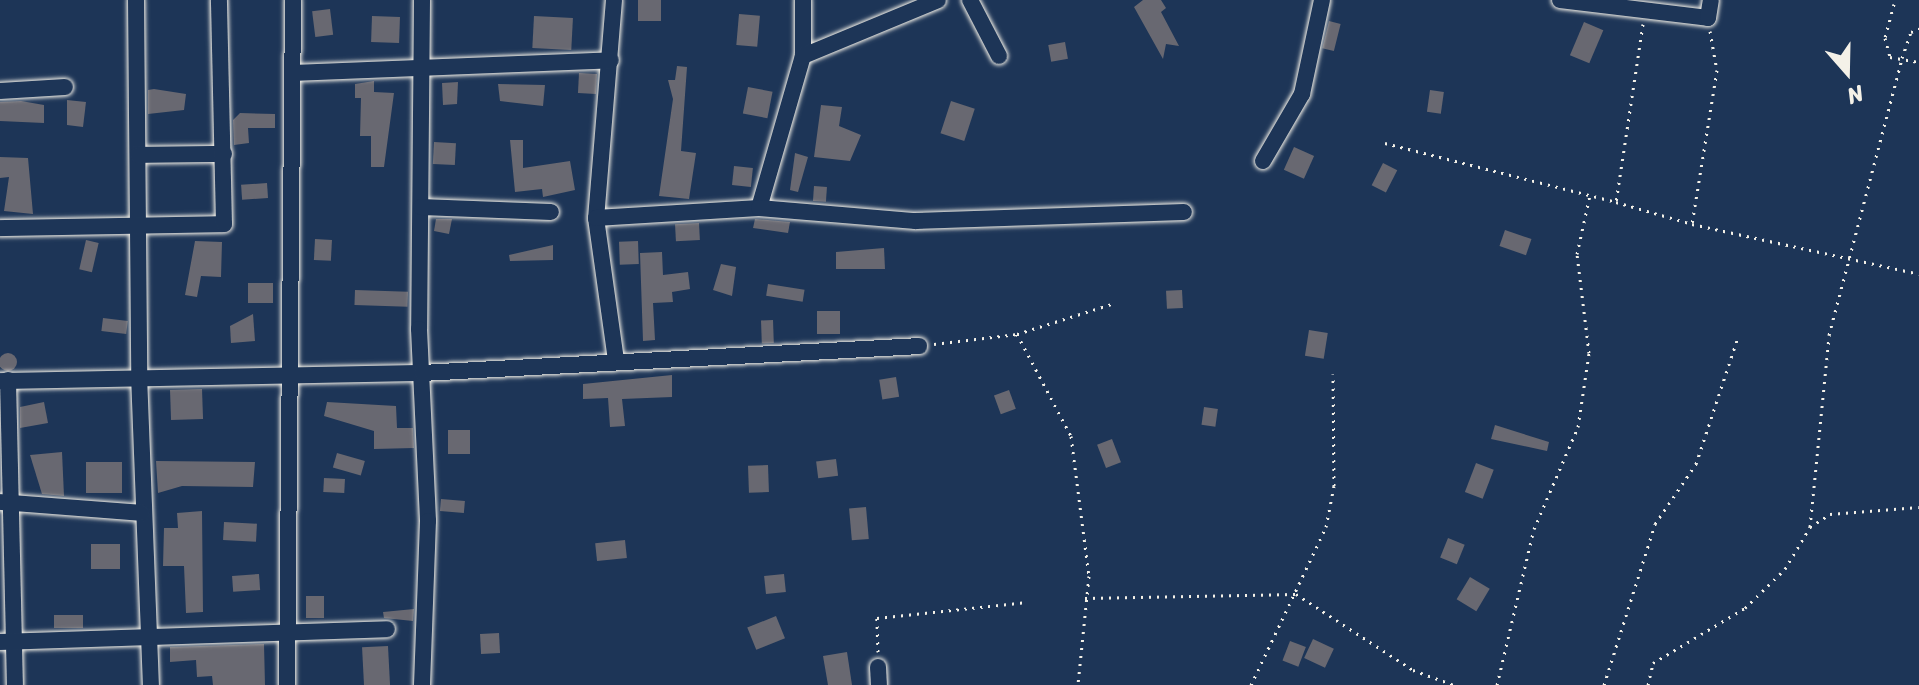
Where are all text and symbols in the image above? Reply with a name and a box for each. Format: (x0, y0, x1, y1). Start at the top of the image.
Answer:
north arrow (1807, 32, 1887, 112)
text: N (1842, 74, 1869, 116)

